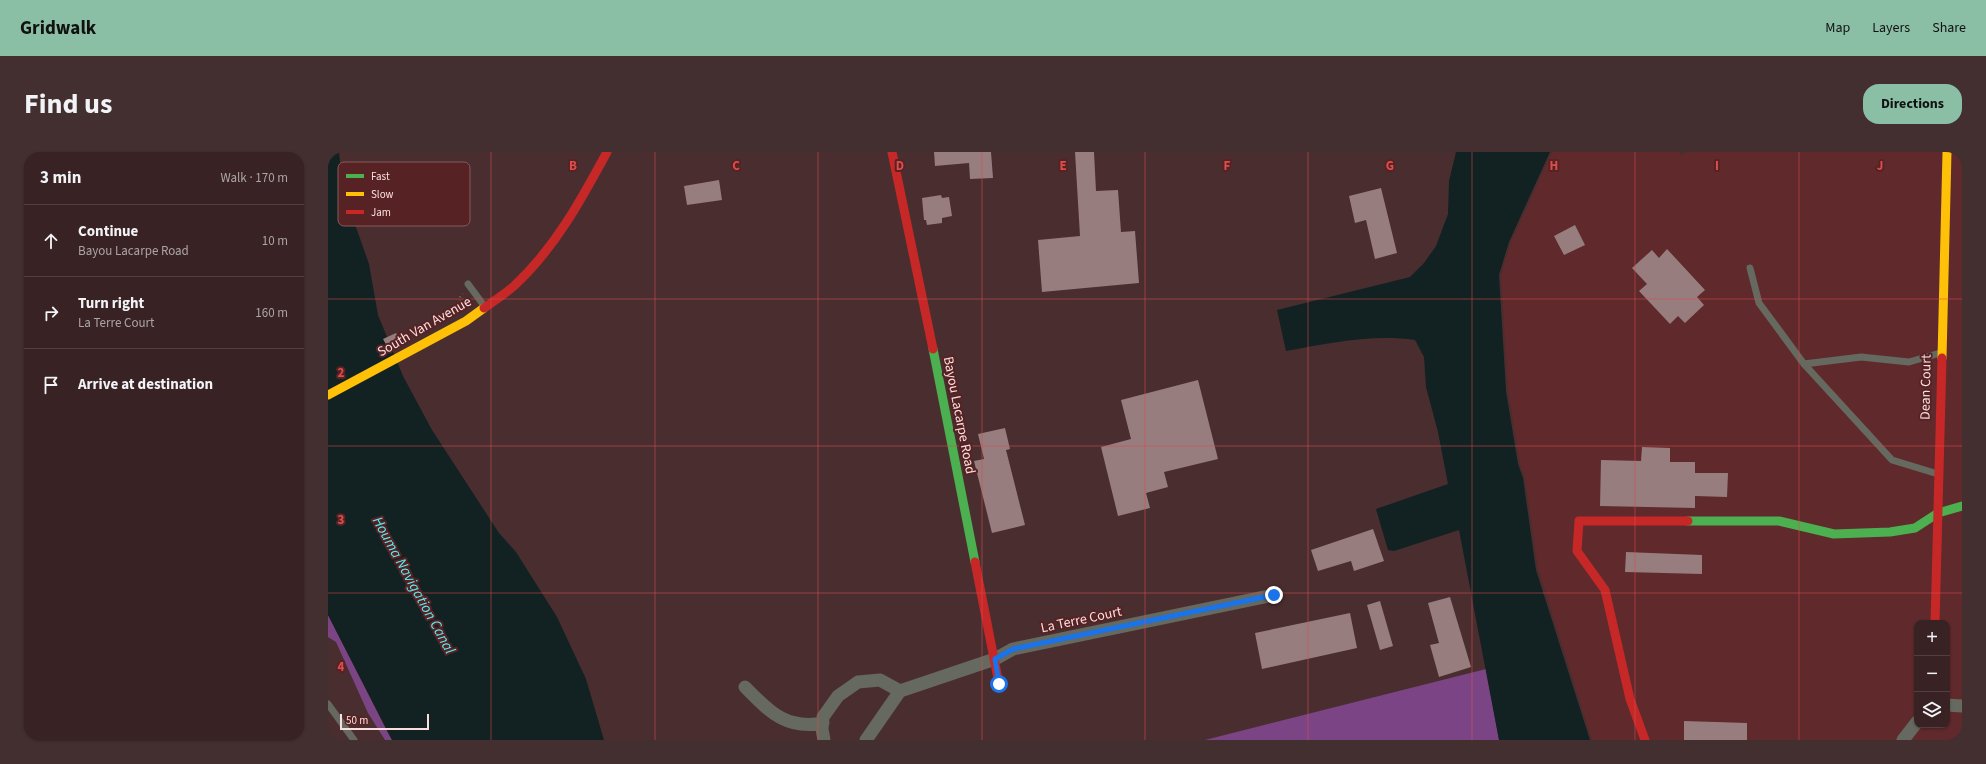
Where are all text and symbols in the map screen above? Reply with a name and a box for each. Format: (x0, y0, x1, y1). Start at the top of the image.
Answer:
text: Gridwalk (20, 15, 96, 42)
text: Map (1825, 18, 1850, 38)
text: Layers (1872, 18, 1910, 38)
text: Share (1932, 18, 1966, 38)
text: Find us (24, 84, 112, 124)
button: Directions (1863, 84, 1962, 124)
text: B (569, 157, 577, 175)
text: C (732, 157, 740, 175)
text: D (896, 157, 904, 175)
text: E (1059, 157, 1067, 175)
text: F (1224, 157, 1231, 175)
text: G (1386, 157, 1394, 175)
text: H (1550, 157, 1558, 175)
text: I (1715, 157, 1719, 175)
text: J (1877, 157, 1883, 175)
legend (338, 162, 470, 226)
text: 3 min (40, 166, 81, 190)
text: Walk · 170 m (220, 169, 288, 187)
text: Fast (371, 169, 390, 184)
text: Slow (371, 187, 394, 202)
text: Jam (371, 205, 391, 220)
text: Continue (78, 221, 138, 242)
icon: ahead (40, 230, 62, 252)
text: 10 m (262, 232, 288, 250)
text: Bayou Lacarpe Road (78, 242, 189, 260)
street label: South Van Avenue (374, 292, 475, 362)
text: Turn right (78, 293, 144, 314)
icon: right (40, 302, 62, 324)
text: 160 m (255, 304, 288, 322)
text: La Terre Court (78, 314, 154, 332)
street label: Dean Court (1915, 354, 1937, 420)
street label: Bayou Lacarpe Road (938, 355, 980, 476)
text: 2 (338, 364, 345, 382)
icon: arrive (40, 374, 62, 396)
text: Arrive at destination (78, 374, 213, 395)
text: 3 (338, 511, 345, 529)
water label: Houma Navigation Canal (367, 513, 460, 658)
route end (1265, 586, 1283, 604)
street label: La Terre Court (1039, 602, 1124, 638)
map controls (1914, 620, 1950, 728)
button: + (1914, 620, 1950, 656)
button: − (1914, 656, 1950, 692)
text: 4 (338, 658, 345, 676)
route start (990, 675, 1008, 693)
button: layers (1914, 692, 1950, 728)
scale bar (340, 712, 429, 731)
text: 50 m (346, 713, 368, 728)

